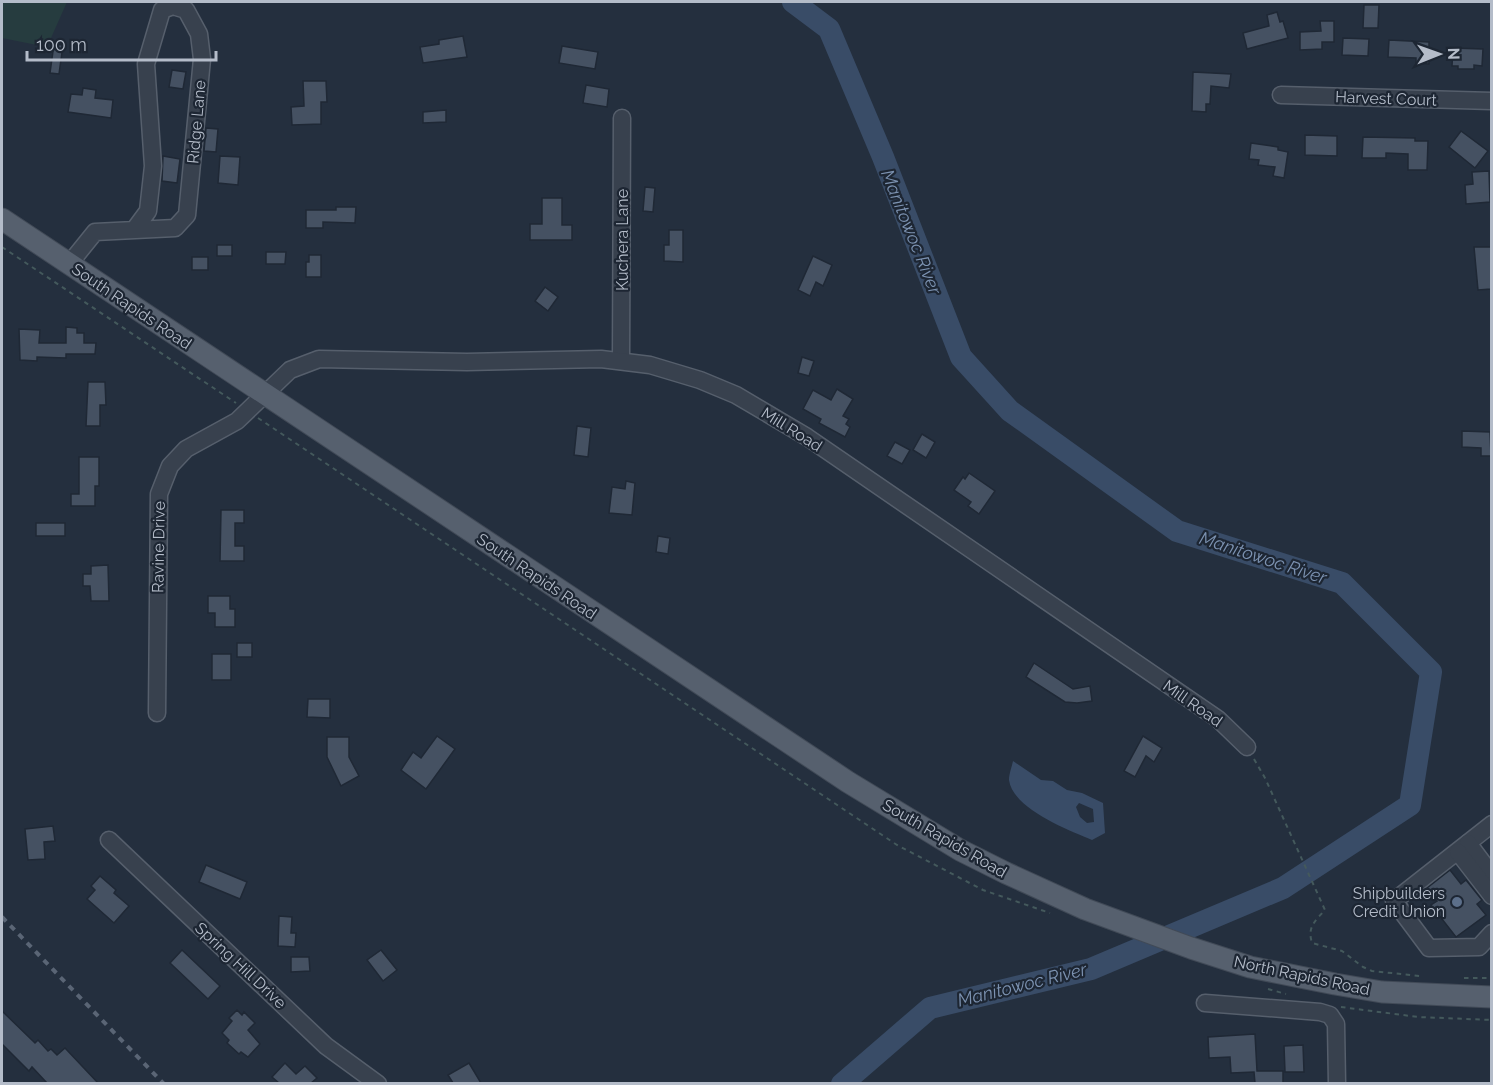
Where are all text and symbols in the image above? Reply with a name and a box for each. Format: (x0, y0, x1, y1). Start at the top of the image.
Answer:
scale bar (27, 24, 216, 62)
north arrow (1409, 24, 1469, 84)
text: 100 m (36, 34, 87, 55)
text: N (1444, 47, 1463, 60)
street label: Ridge Lane (183, 79, 210, 165)
street label: Harvest Court (1335, 87, 1438, 110)
water label: Manitowoc River (877, 166, 946, 298)
street label: Kuchera Lane (613, 189, 632, 291)
street label: South Rapids Road (68, 259, 195, 353)
street label: Mill Road (758, 403, 826, 456)
street label: Ravine Drive (148, 501, 169, 593)
water label: Manitowoc River (1197, 527, 1330, 588)
street label: South Rapids Road (473, 529, 600, 623)
street label: Mill Road (1159, 676, 1226, 731)
street label: South Rapids Road (879, 795, 1010, 882)
place label: Shipbuilders Credit Union (1353, 884, 1445, 921)
marker: Shipbuilders Credit Union (1450, 895, 1464, 909)
street label: Spring Hill Drive (191, 918, 290, 1012)
street label: North Rapids Road (1232, 952, 1372, 999)
water label: Manitowoc River (955, 958, 1089, 1011)

